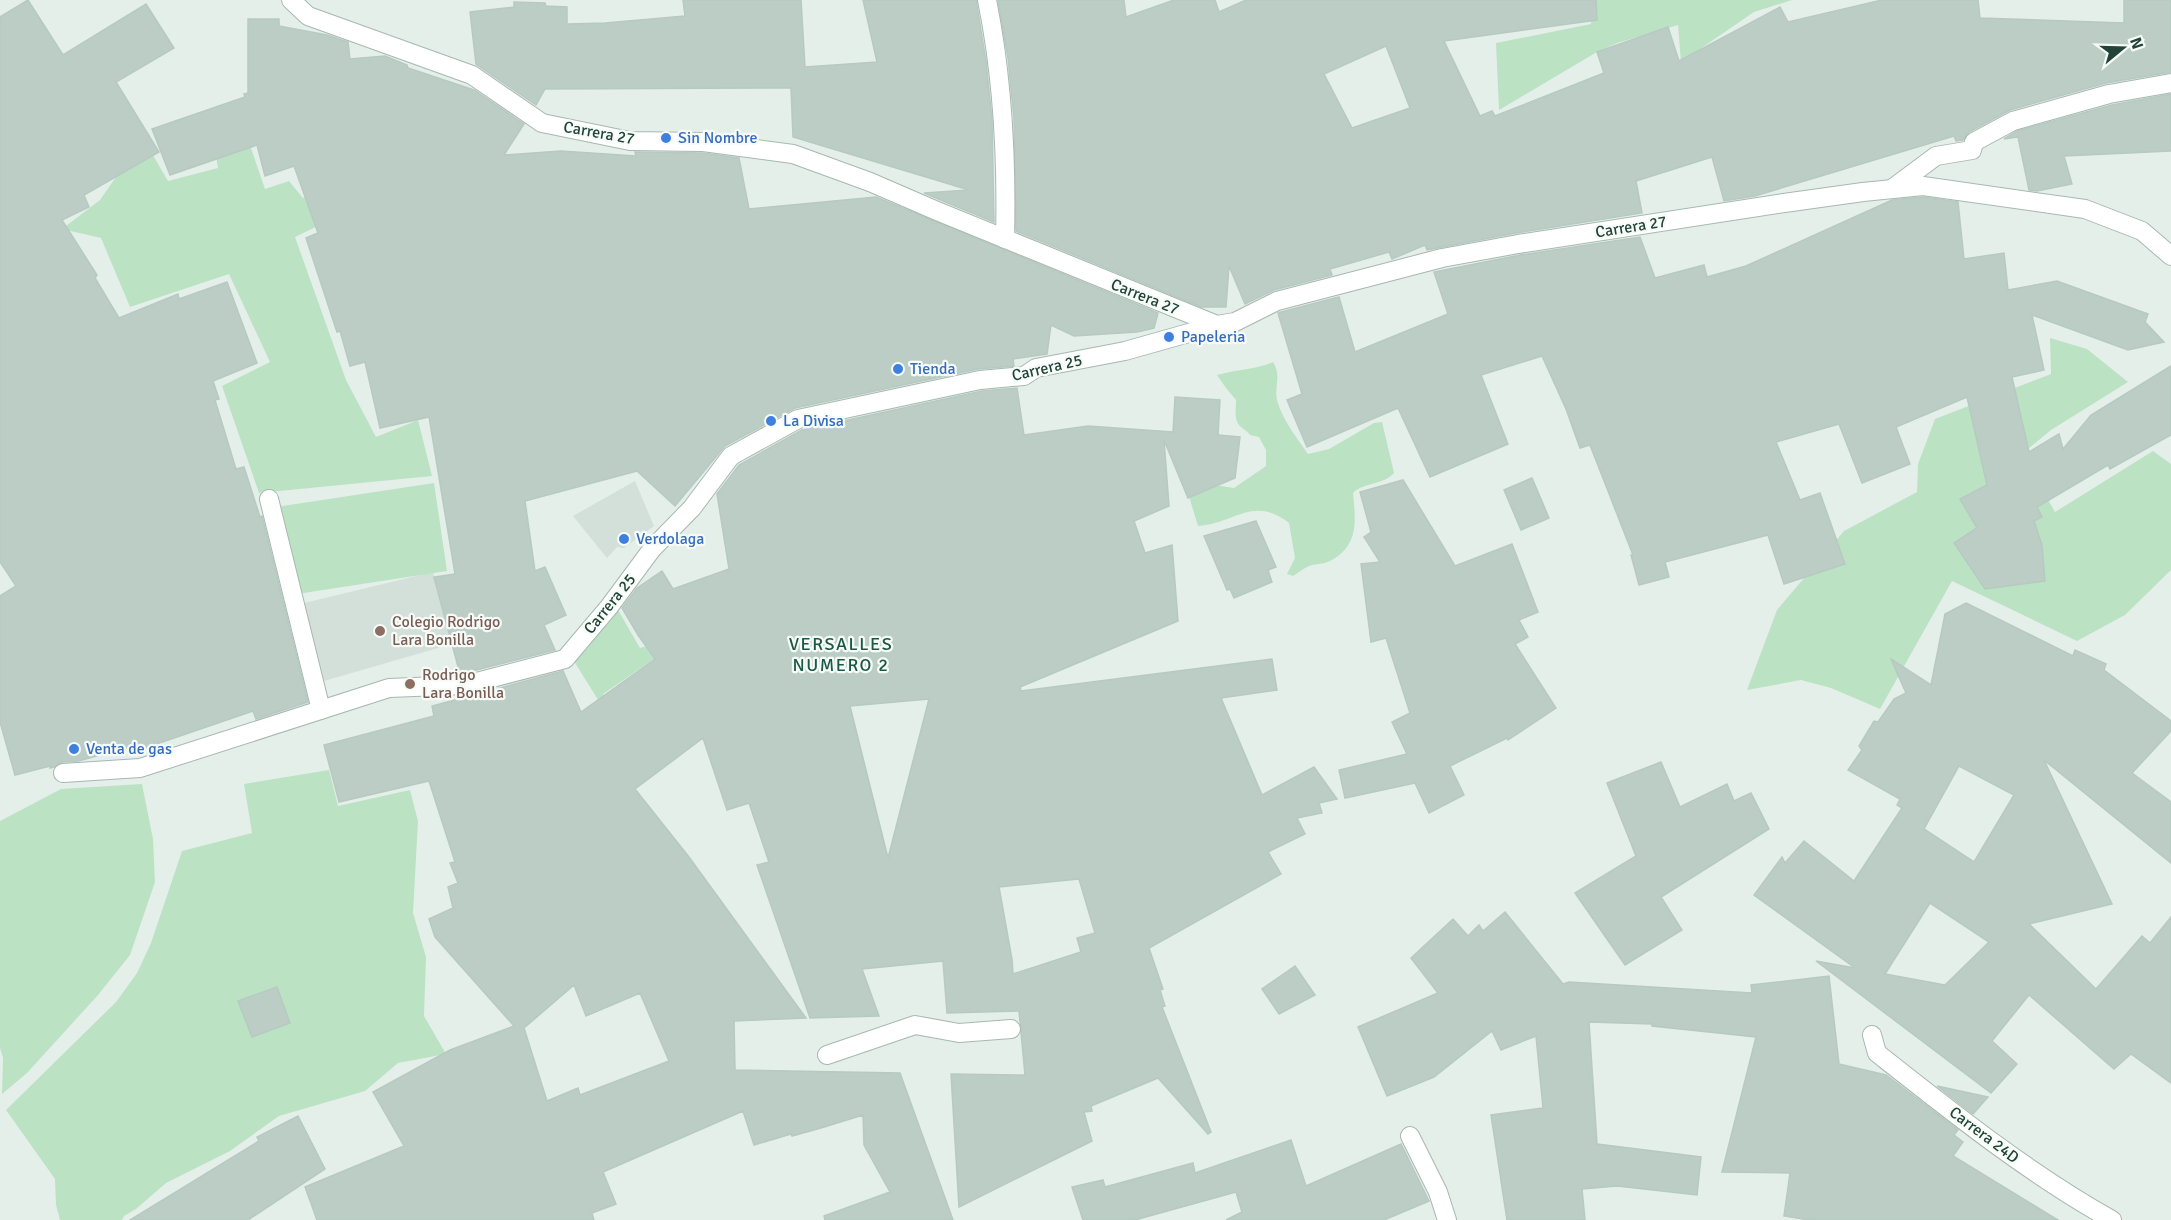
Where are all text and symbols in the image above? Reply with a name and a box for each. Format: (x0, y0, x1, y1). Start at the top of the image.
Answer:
north arrow (2093, 18, 2153, 78)
text: N (2125, 35, 2148, 52)
street label: Carrera 27 (562, 117, 636, 149)
place label: Sin Nombre (678, 128, 757, 148)
marker: Sin Nombre (659, 131, 673, 145)
street label: Carrera 27 (1594, 212, 1668, 242)
street label: Carrera 27 (1108, 274, 1182, 320)
place label: Papeleria (1181, 327, 1245, 347)
marker: Papeleria (1162, 330, 1176, 344)
street label: Carrera 25 (1010, 350, 1084, 386)
place label: Tienda (910, 359, 956, 379)
marker: Tienda (891, 362, 905, 376)
place label: La Divisa (783, 411, 844, 431)
marker: La Divisa (764, 414, 778, 428)
place label: Verdolaga (636, 529, 704, 549)
marker: Verdolaga (617, 532, 631, 546)
street label: Carrera 25 (580, 570, 640, 638)
place label: Colegio Rodrigo Lara Bonilla (392, 612, 500, 650)
marker: Colegio Rodrigo Lara Bonilla (373, 624, 387, 638)
district label: VERSALLES NUMERO 2 (789, 633, 893, 676)
place label: Rodrigo Lara Bonilla (422, 665, 504, 703)
marker: Rodrigo Lara Bonilla (403, 677, 417, 691)
place label: Venta de gas (86, 739, 172, 759)
marker: Venta de gas (67, 742, 81, 756)
street label: Carrera 24D (1945, 1102, 2023, 1168)

